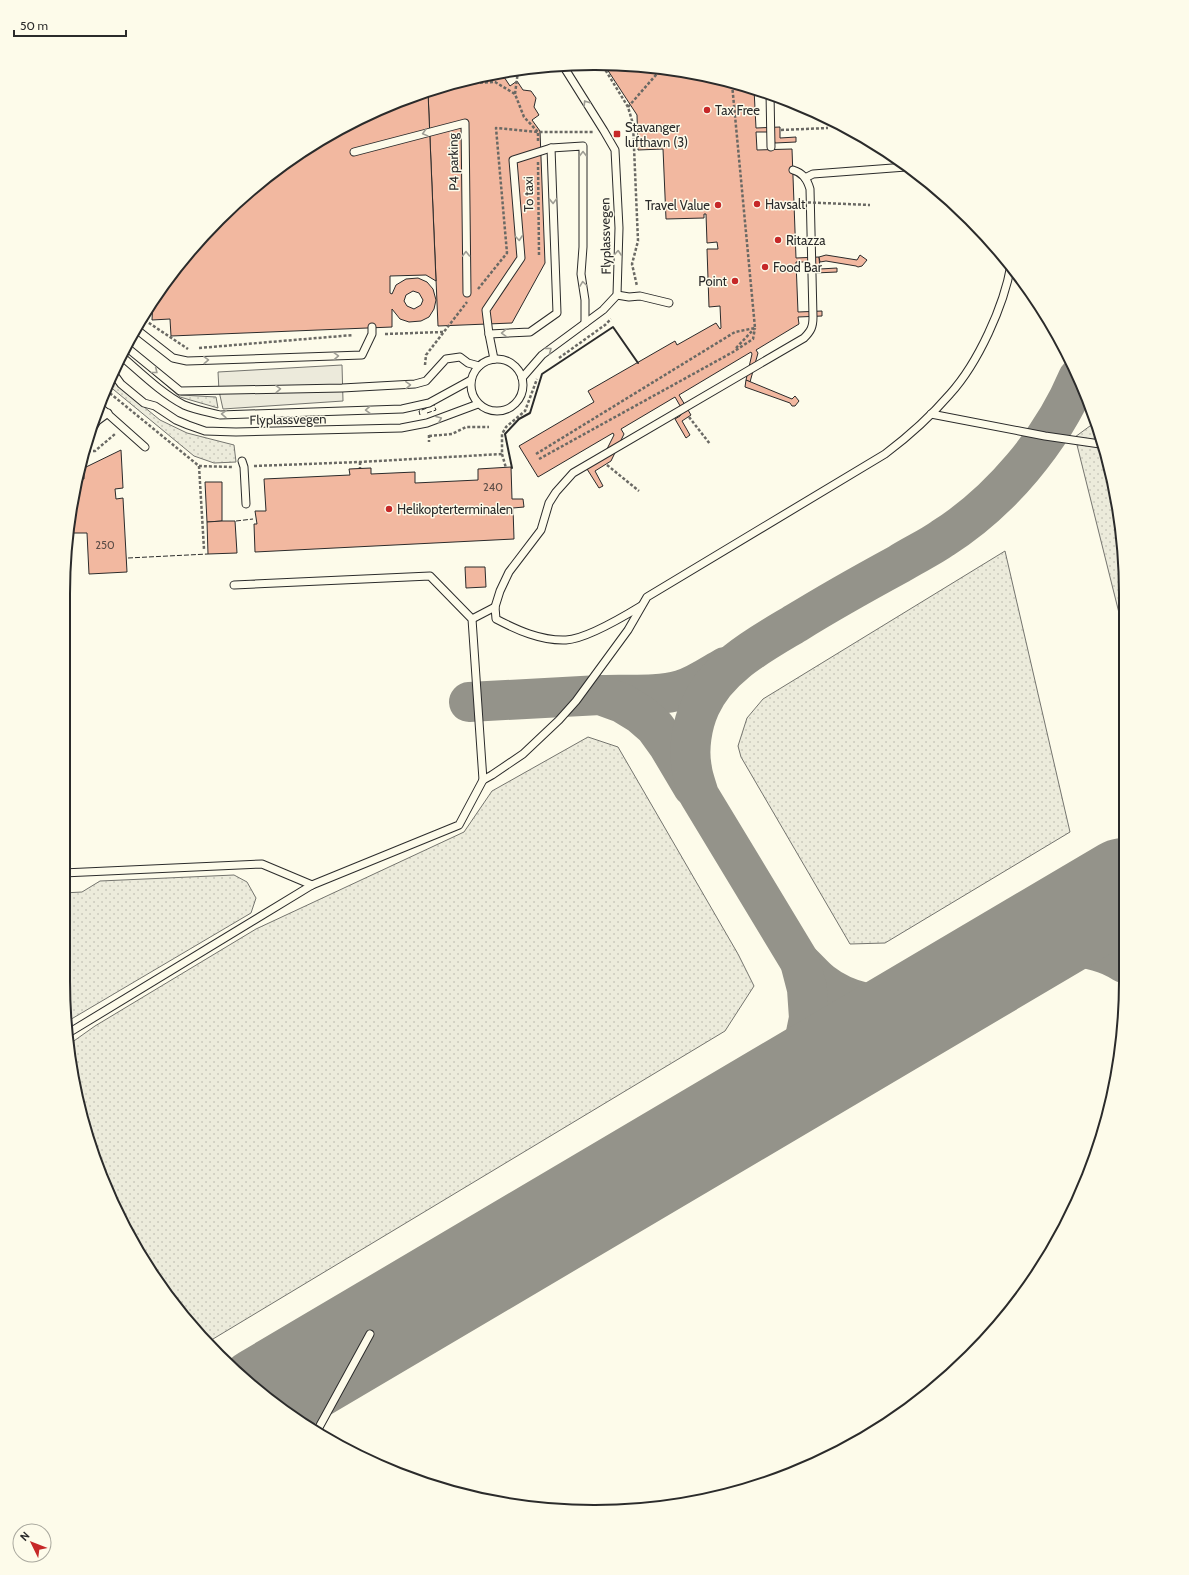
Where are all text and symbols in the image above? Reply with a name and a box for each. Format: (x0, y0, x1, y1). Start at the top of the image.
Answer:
scale bar (14, 12, 126, 38)
text: 50 m (20, 18, 48, 33)
one-way arrow (584, 100, 591, 107)
place label: Tax Free (715, 102, 760, 118)
marker: Tax Free (702, 105, 712, 115)
place label: Stavanger lufthavn (3) (625, 119, 688, 150)
one-way arrow (422, 128, 429, 137)
marker: Stavanger lufthavn (3) (612, 129, 622, 139)
street label: P4 parking (444, 133, 462, 191)
one-way arrow (579, 151, 587, 157)
street label: To taxi (520, 176, 536, 212)
place label: Havsalt (765, 196, 806, 212)
street label: Flyplassvegen (596, 197, 614, 275)
place label: Travel Value (645, 197, 710, 213)
one-way arrow (549, 198, 557, 204)
marker: Havsalt (752, 199, 762, 209)
marker: Travel Value (713, 200, 723, 210)
place label: Ritazza (786, 232, 826, 248)
one-way arrow (515, 235, 524, 241)
marker: Ritazza (773, 235, 783, 245)
one-way arrow (613, 250, 622, 256)
one-way arrow (462, 251, 470, 257)
place label: Food Bar (773, 259, 823, 275)
marker: Food Bar (760, 262, 770, 272)
place label: Point (698, 273, 728, 289)
marker: Point (730, 276, 740, 286)
one-way arrow (579, 281, 588, 287)
one-way arrow (501, 329, 507, 337)
one-way arrow (544, 348, 551, 355)
one-way arrow (333, 351, 339, 360)
one-way arrow (203, 356, 209, 364)
one-way arrow (151, 367, 158, 374)
one-way arrow (405, 380, 411, 389)
one-way arrow (275, 385, 281, 394)
one-way arrow (365, 406, 371, 414)
one-way arrow (221, 410, 227, 418)
street label: Flyplassvegen (249, 410, 327, 428)
one-way arrow (435, 415, 442, 423)
house number: 240 (483, 480, 503, 494)
place label: Helikopterterminalen (397, 501, 513, 517)
marker: Helikopterterminalen (384, 504, 394, 514)
house number: 250 (95, 538, 115, 552)
north arrow (12, 1523, 52, 1563)
text: N (17, 1529, 32, 1544)

